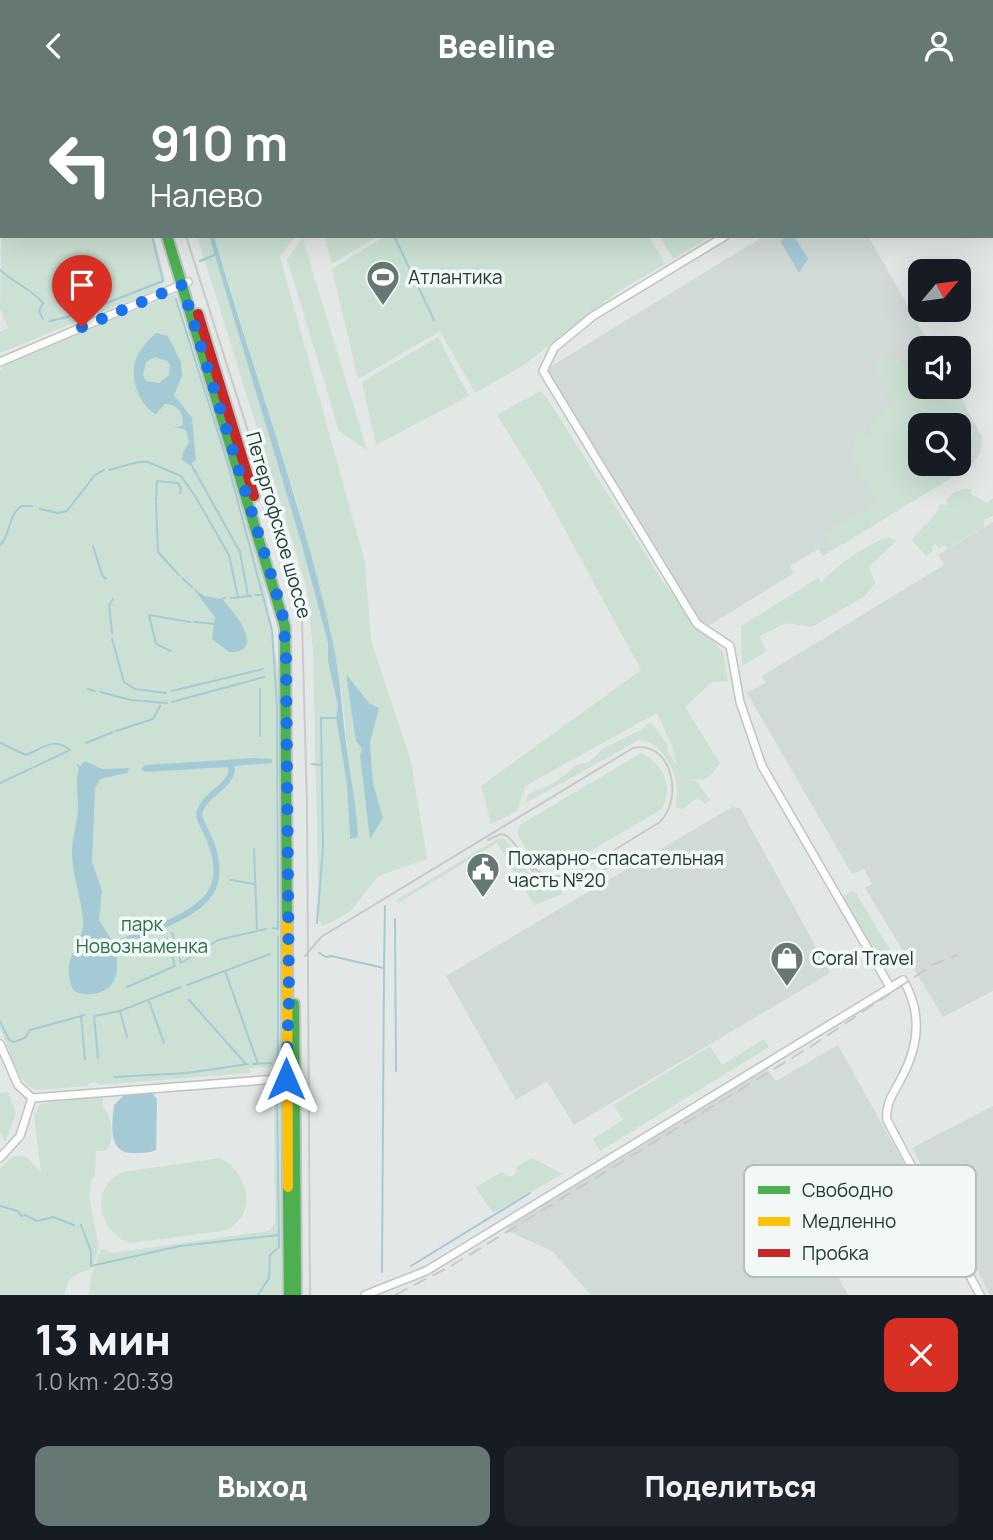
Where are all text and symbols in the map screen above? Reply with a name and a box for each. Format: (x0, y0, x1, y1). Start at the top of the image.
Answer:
text: Beeline (438, 24, 555, 68)
icon: back (35, 27, 73, 65)
icon: person (920, 27, 958, 65)
text: 910 m (150, 109, 288, 176)
icon: left (35, 119, 126, 210)
text: Налево (150, 173, 263, 217)
pin (52, 255, 112, 327)
sports icon: Атлантика (364, 258, 402, 307)
north arrow (908, 259, 971, 322)
map controls (908, 259, 971, 476)
place label: Атлантика (408, 264, 503, 290)
icon: arrive (63, 266, 101, 304)
button: sound (908, 336, 971, 399)
button: search (908, 413, 971, 476)
street label: Петергофское шоссе (240, 429, 318, 621)
place label: Пожарно-спасательная часть №20 (508, 845, 724, 893)
public building icon: Пожарно-спасательная часть №20 (464, 850, 502, 899)
park label: парк Новознаменка (76, 911, 208, 959)
shop icon: Coral Travel (768, 939, 806, 988)
place label: Coral Travel (812, 945, 914, 971)
position arrow (249, 1042, 323, 1116)
legend (744, 1165, 976, 1277)
text: Свободно (802, 1177, 893, 1203)
text: Медленно (802, 1208, 896, 1234)
text: Пробка (802, 1240, 869, 1266)
text: 13 мин (35, 1310, 171, 1368)
button: close (884, 1318, 958, 1392)
text: 1.0 km · 20:39 (35, 1365, 174, 1397)
button: Выход (35, 1446, 490, 1526)
button: Поделиться (504, 1446, 958, 1526)

